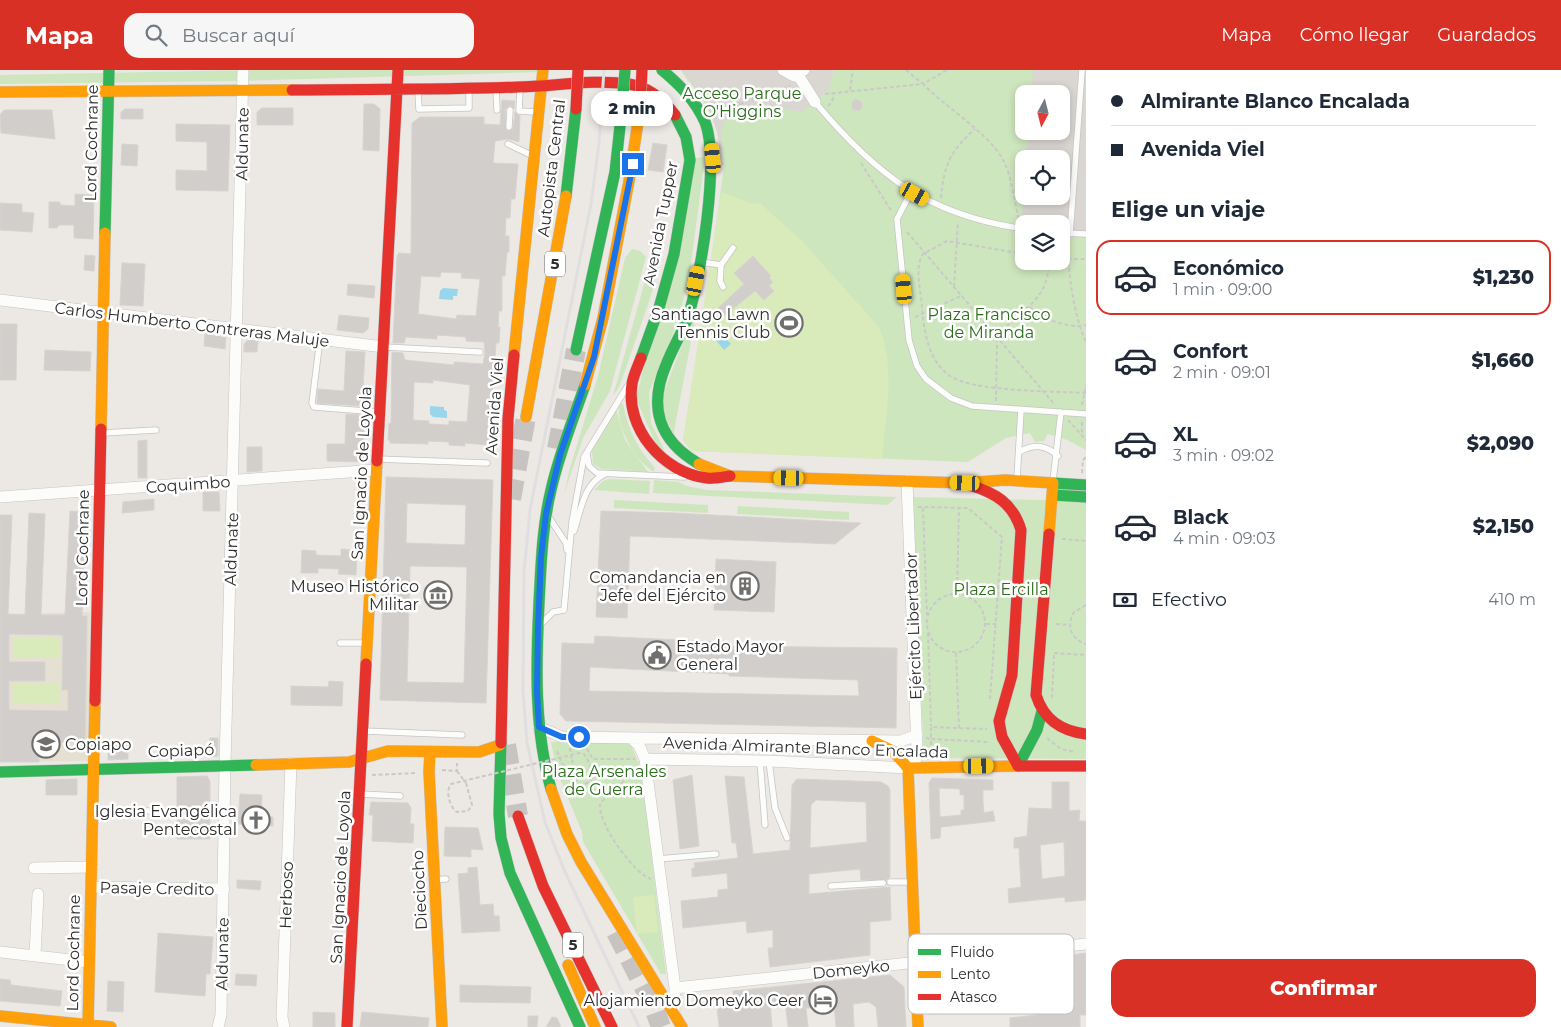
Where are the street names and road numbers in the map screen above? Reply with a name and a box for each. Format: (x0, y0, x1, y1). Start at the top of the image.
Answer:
street label: Lord Cochrane (81, 84, 102, 202)
street label: Autopista Central (534, 98, 569, 238)
street label: Aldunate (232, 107, 253, 181)
street label: Avenida Tupper (639, 159, 682, 287)
road number: 5 (545, 252, 565, 276)
street label: Carlos Humberto Contreras Maluje (53, 298, 330, 351)
street label: Avenida Viel (482, 357, 507, 456)
street label: San Ignacio de Loyola (347, 386, 376, 560)
street label: Coquimbo (145, 472, 231, 497)
street label: Lord Cochrane (72, 489, 93, 607)
street label: Aldunate (221, 512, 242, 586)
street label: Ejército Libertador (901, 552, 926, 700)
street label: Avenida Almirante Blanco Encalada (663, 733, 949, 762)
street label: Copiapó (147, 740, 215, 761)
street label: San Ignacio de Loyola (326, 790, 355, 964)
street label: Dieciocho (408, 849, 431, 930)
street label: Herboso (276, 861, 297, 929)
street label: Pasaje Credito (100, 878, 214, 899)
street label: Lord Cochrane (63, 894, 84, 1012)
street label: Aldunate (212, 917, 233, 991)
road number: 5 (563, 932, 583, 958)
street label: Domeyko (811, 956, 891, 983)

